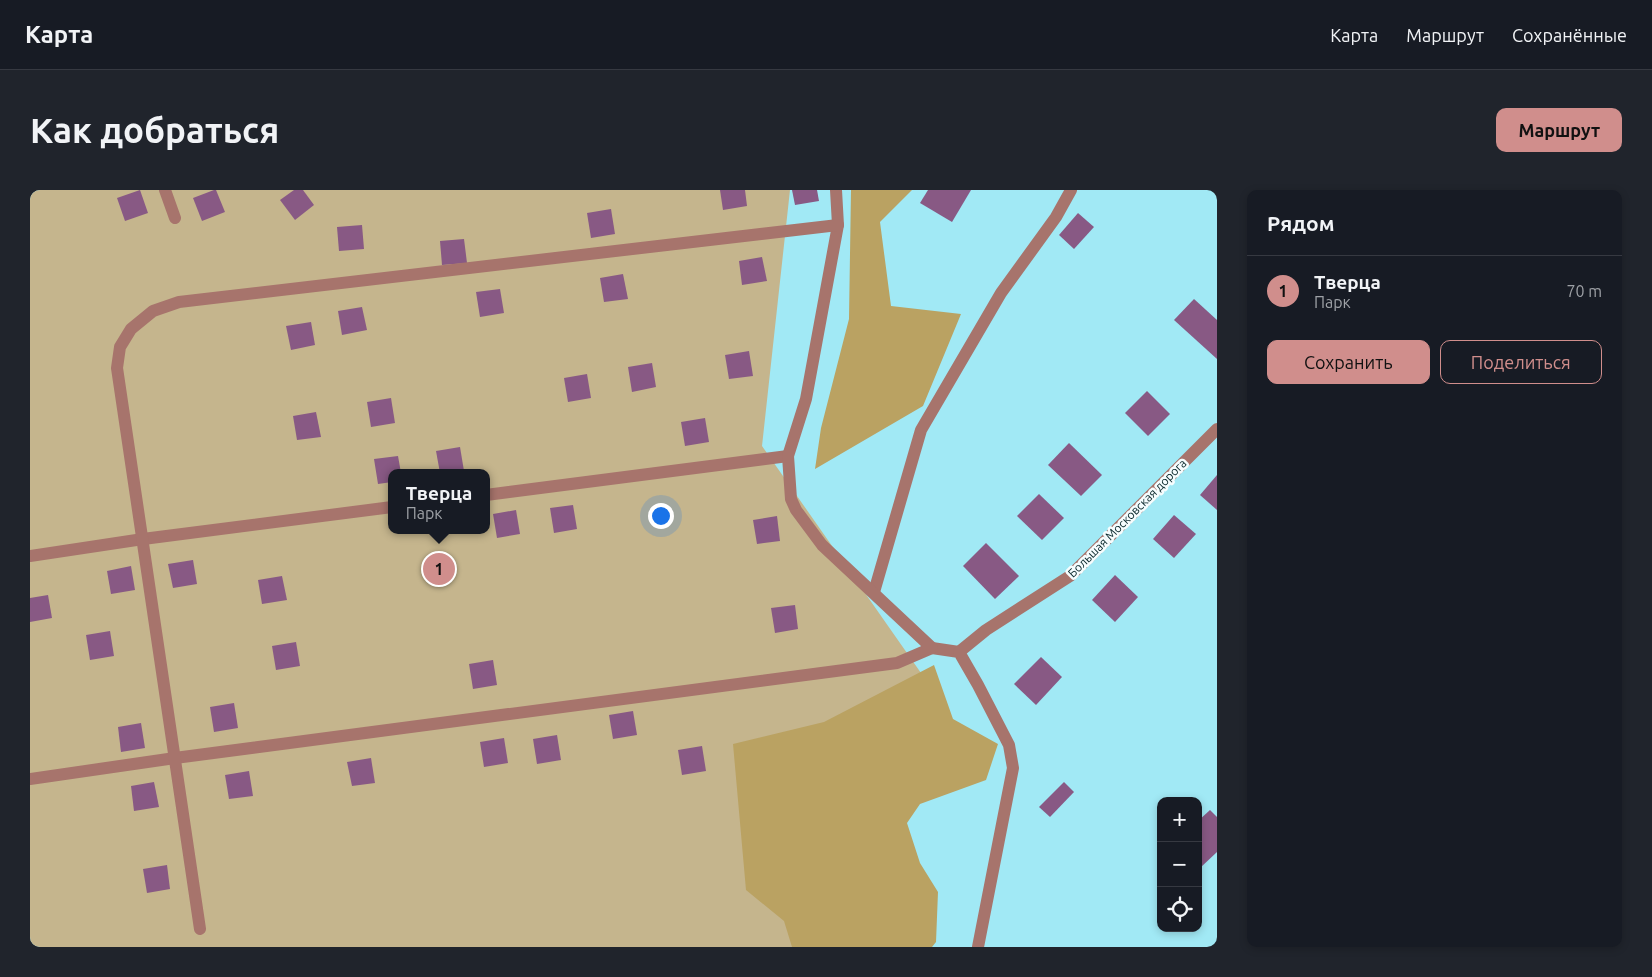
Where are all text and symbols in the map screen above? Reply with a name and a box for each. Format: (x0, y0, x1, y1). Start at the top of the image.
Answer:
text: Карта (25, 21, 93, 48)
text: Карта (1330, 25, 1378, 45)
text: Маршрут (1406, 25, 1484, 45)
text: Сохранённые (1512, 25, 1627, 45)
button: Маршрут (1496, 108, 1622, 152)
text: Как добраться (30, 110, 279, 150)
text: Рядом (1267, 211, 1335, 235)
text: Тверца (1314, 271, 1381, 293)
text: 1 (1278, 282, 1288, 300)
text: 70 m (1566, 282, 1602, 300)
text: Парк (1314, 293, 1351, 311)
button: Сохранить (1267, 340, 1430, 384)
button: Поделиться (1440, 340, 1602, 384)
street label: Большая Московская дорога (1065, 456, 1189, 580)
popup (388, 469, 490, 534)
text: Тверца (406, 482, 472, 504)
your location (648, 503, 674, 529)
text: Парк (406, 504, 443, 522)
pin: 1 (423, 550, 455, 588)
map controls (1157, 797, 1202, 932)
button: + (1157, 797, 1202, 842)
button: − (1157, 842, 1202, 887)
button: locate (1157, 887, 1202, 932)

